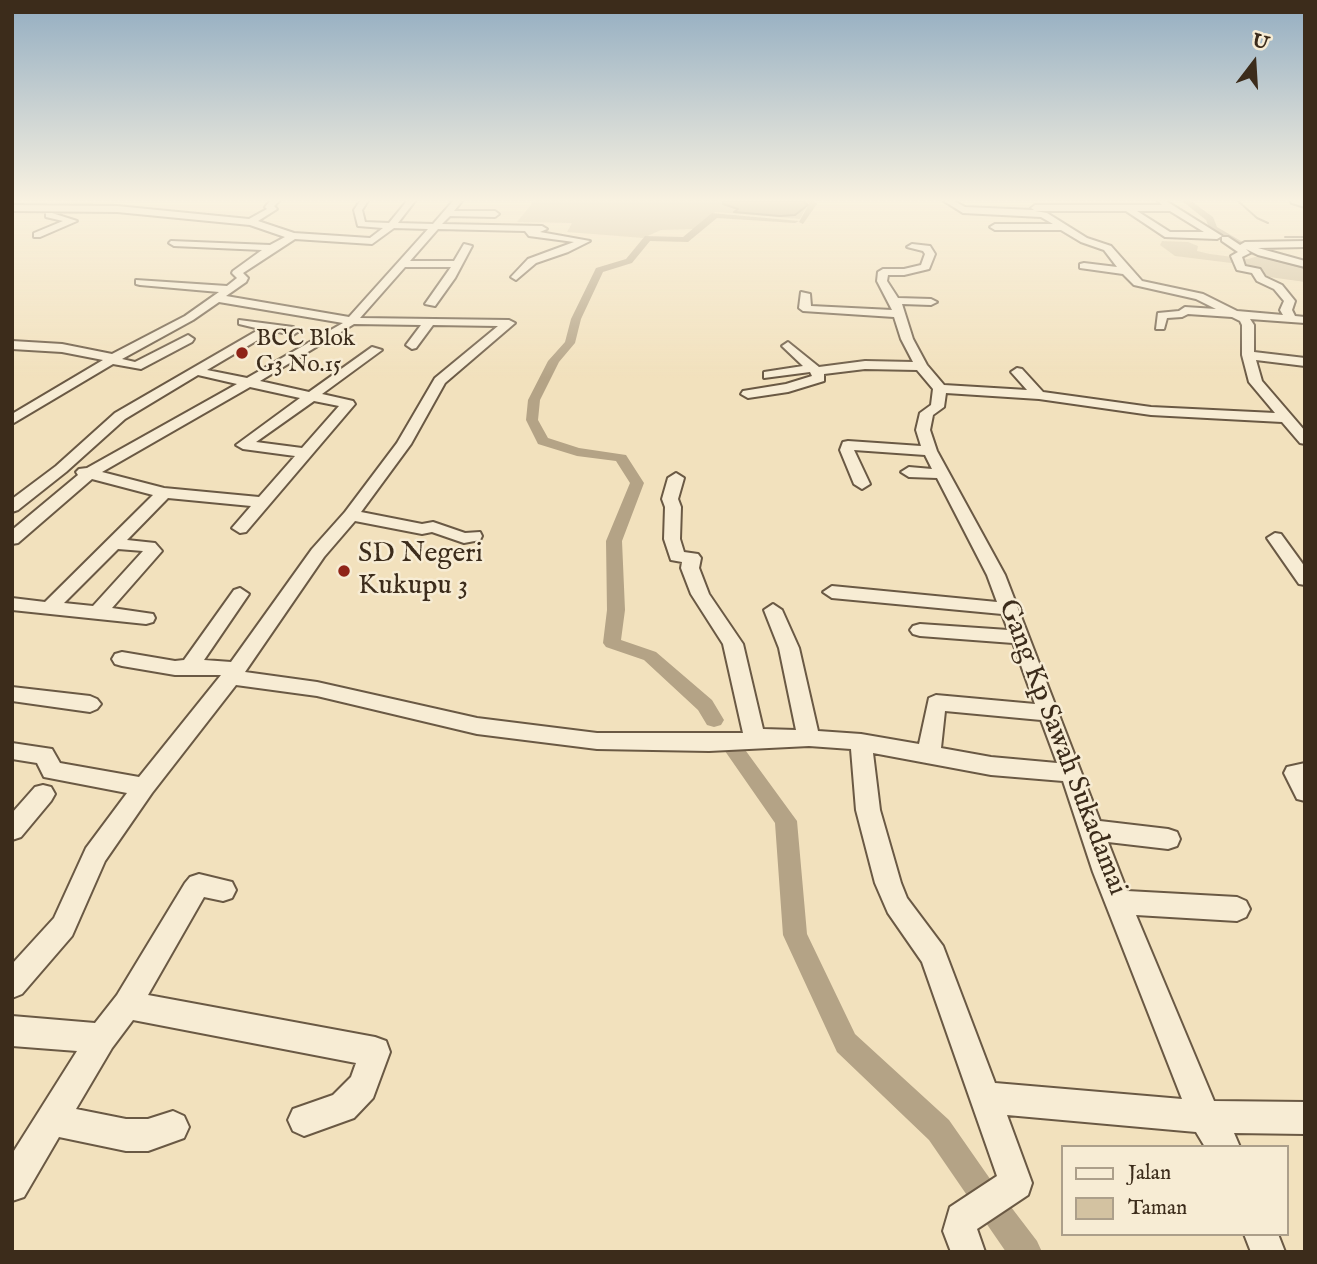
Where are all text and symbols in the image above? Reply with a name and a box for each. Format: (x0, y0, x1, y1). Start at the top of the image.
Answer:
north arrow (1219, 28, 1289, 98)
text: U (1249, 29, 1271, 57)
place label: BCC Blok G3 No.15 (256, 326, 355, 380)
marker: BCC Blok G3 No.15 (234, 345, 250, 361)
place label: SD Negeri Kukupu 3 (358, 538, 483, 604)
marker: SD Negeri Kukupu 3 (336, 563, 352, 579)
street label: Gang Kp Sawah Sukadamai (989, 595, 1133, 901)
legend (1062, 1145, 1289, 1236)
text: Jalan (1128, 1160, 1171, 1187)
text: Taman (1128, 1195, 1187, 1222)

